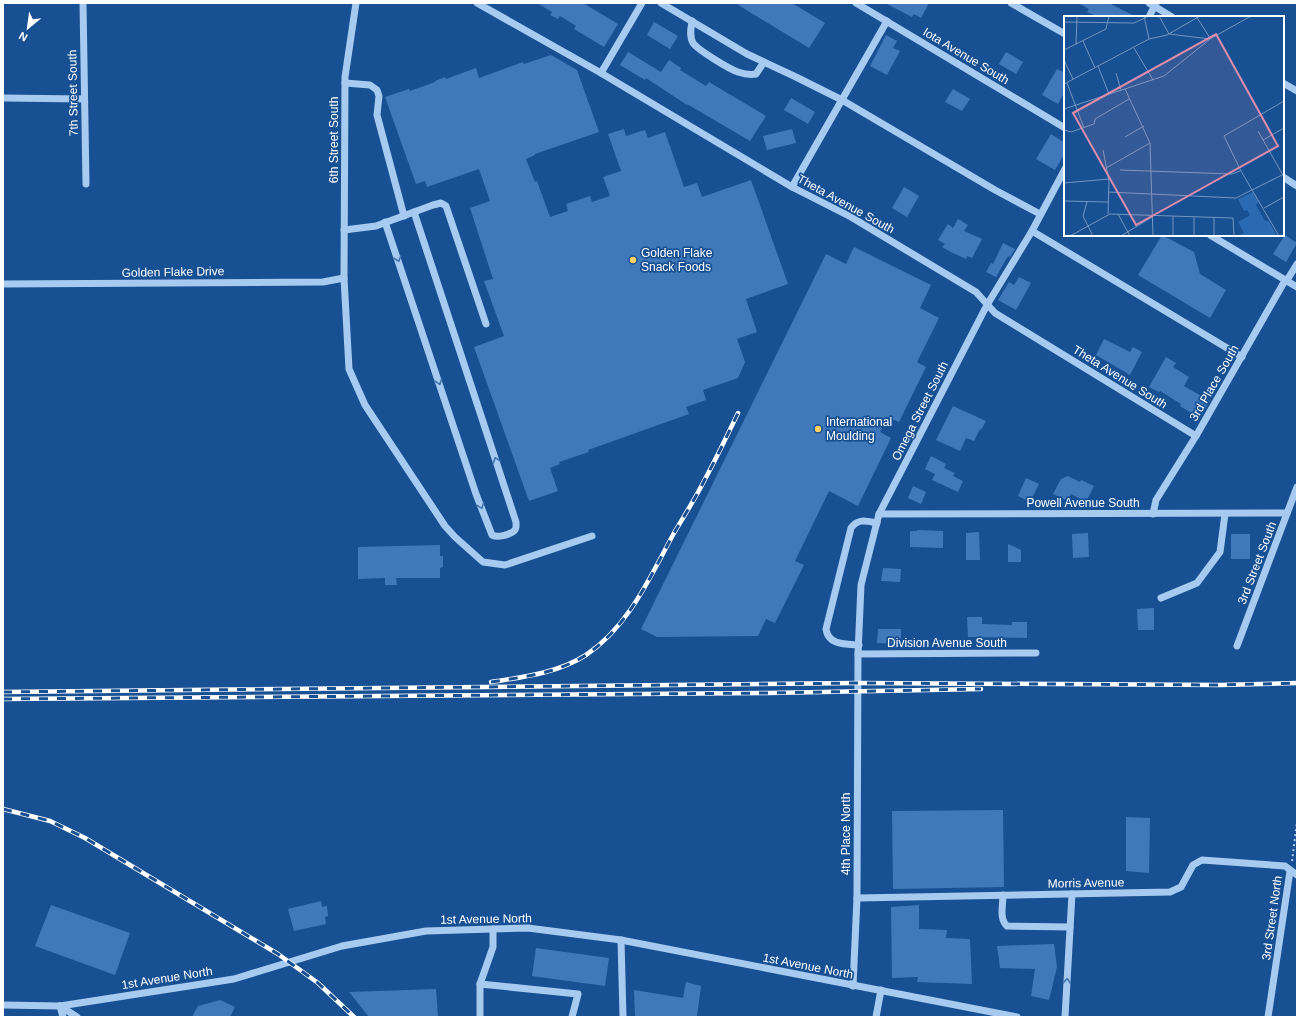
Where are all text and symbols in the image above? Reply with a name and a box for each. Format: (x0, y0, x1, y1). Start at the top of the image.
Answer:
north arrow (8, 8, 48, 48)
inset map (1064, 16, 1284, 236)
street label: Iota Avenue South (920, 25, 1012, 87)
text: N (17, 30, 30, 44)
street label: 7th Street South (65, 50, 81, 136)
street label: 6th Street South (327, 97, 341, 183)
street label: Theta Avenue South (795, 172, 897, 236)
place label: Golden Flake Snack Foods (641, 246, 713, 274)
marker: Golden Flake Snack Foods (628, 255, 638, 265)
one-way arrow (393, 256, 402, 263)
street label: Golden Flake Drive (122, 264, 225, 280)
street label: Theta Avenue South (1070, 342, 1170, 412)
street label: 3rd Place South (1187, 343, 1241, 423)
street label: Omega Street South (889, 359, 951, 463)
one-way arrow (435, 379, 443, 386)
place label: International Moulding (826, 415, 892, 443)
marker: International Moulding (813, 424, 823, 434)
one-way arrow (492, 457, 500, 464)
street label: Powell Avenue South (1026, 496, 1140, 510)
one-way arrow (476, 502, 484, 509)
street label: 3rd Street South (1235, 520, 1279, 606)
street label: Division Avenue South (887, 636, 1007, 650)
street label: 4th Place North (839, 793, 853, 875)
street label: Morris Avenue (1048, 875, 1125, 891)
street label: 3rd Street North (1259, 875, 1285, 961)
street label: 1st Avenue North (440, 911, 532, 927)
street label: 1st Avenue North (762, 950, 854, 982)
street label: 1st Avenue North (121, 964, 213, 992)
one-way arrow (1063, 978, 1071, 984)

